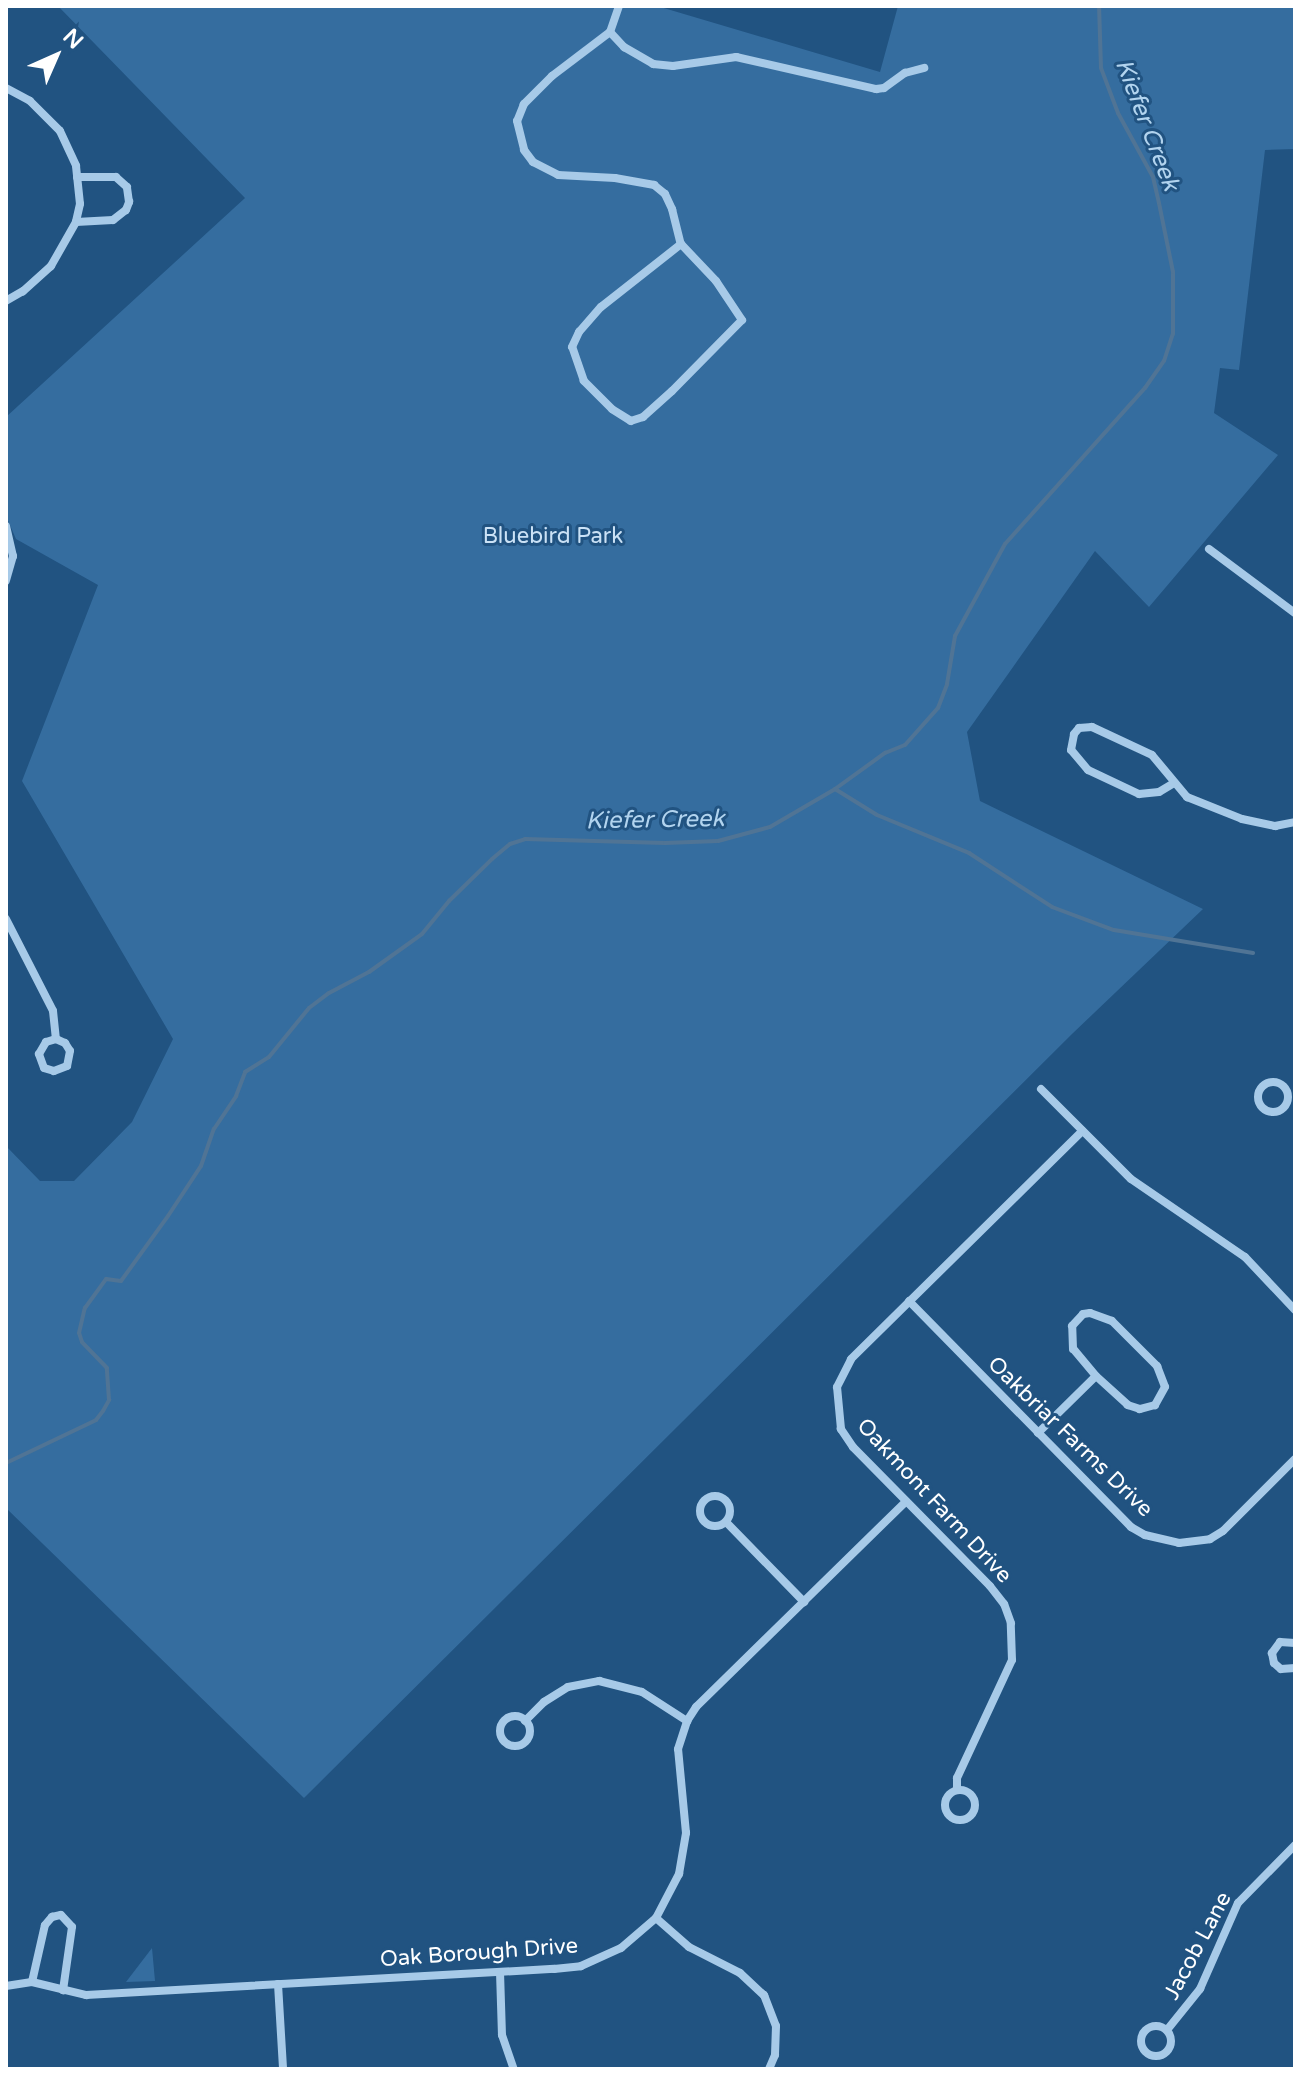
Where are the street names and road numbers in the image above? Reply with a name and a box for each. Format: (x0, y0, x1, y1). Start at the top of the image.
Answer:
street label: Oakbriar Farms Drive (982, 1351, 1158, 1523)
street label: Oakmont Farm Drive (851, 1413, 1017, 1589)
street label: Jacob Lane (1159, 1888, 1237, 2004)
street label: Oak Borough Drive (379, 1933, 579, 1973)

